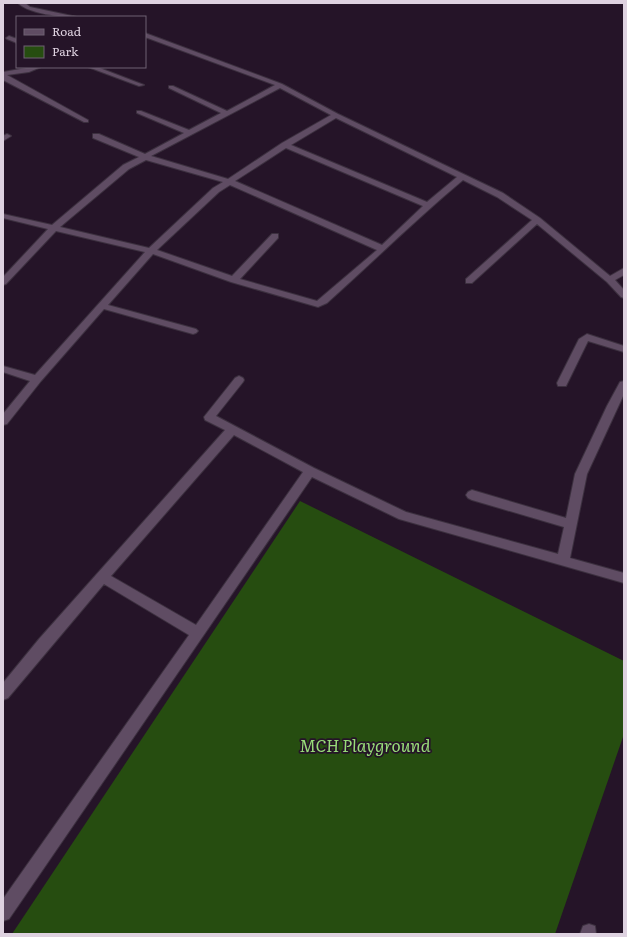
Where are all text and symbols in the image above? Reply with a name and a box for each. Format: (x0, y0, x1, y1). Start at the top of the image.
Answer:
legend (16, 16, 146, 68)
text: Road (52, 22, 82, 40)
text: Park (52, 42, 79, 60)
park label: MCH Playground (300, 732, 431, 757)

